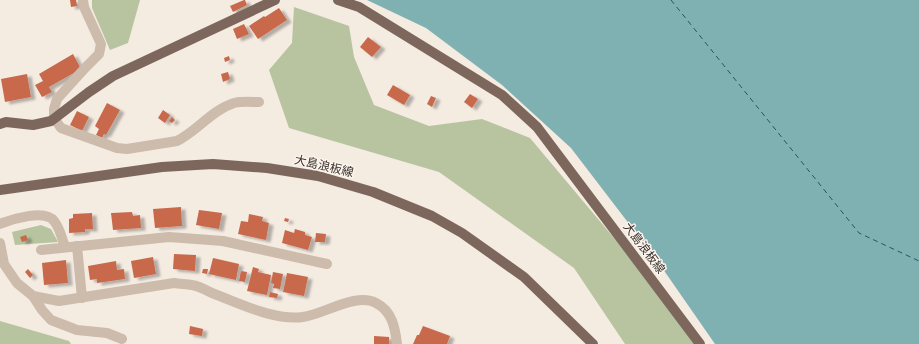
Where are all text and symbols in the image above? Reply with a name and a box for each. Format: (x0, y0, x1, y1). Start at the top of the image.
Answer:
street label: 大島浪板線 (293, 152, 355, 180)
street label: 大島浪板線 (620, 220, 668, 276)

